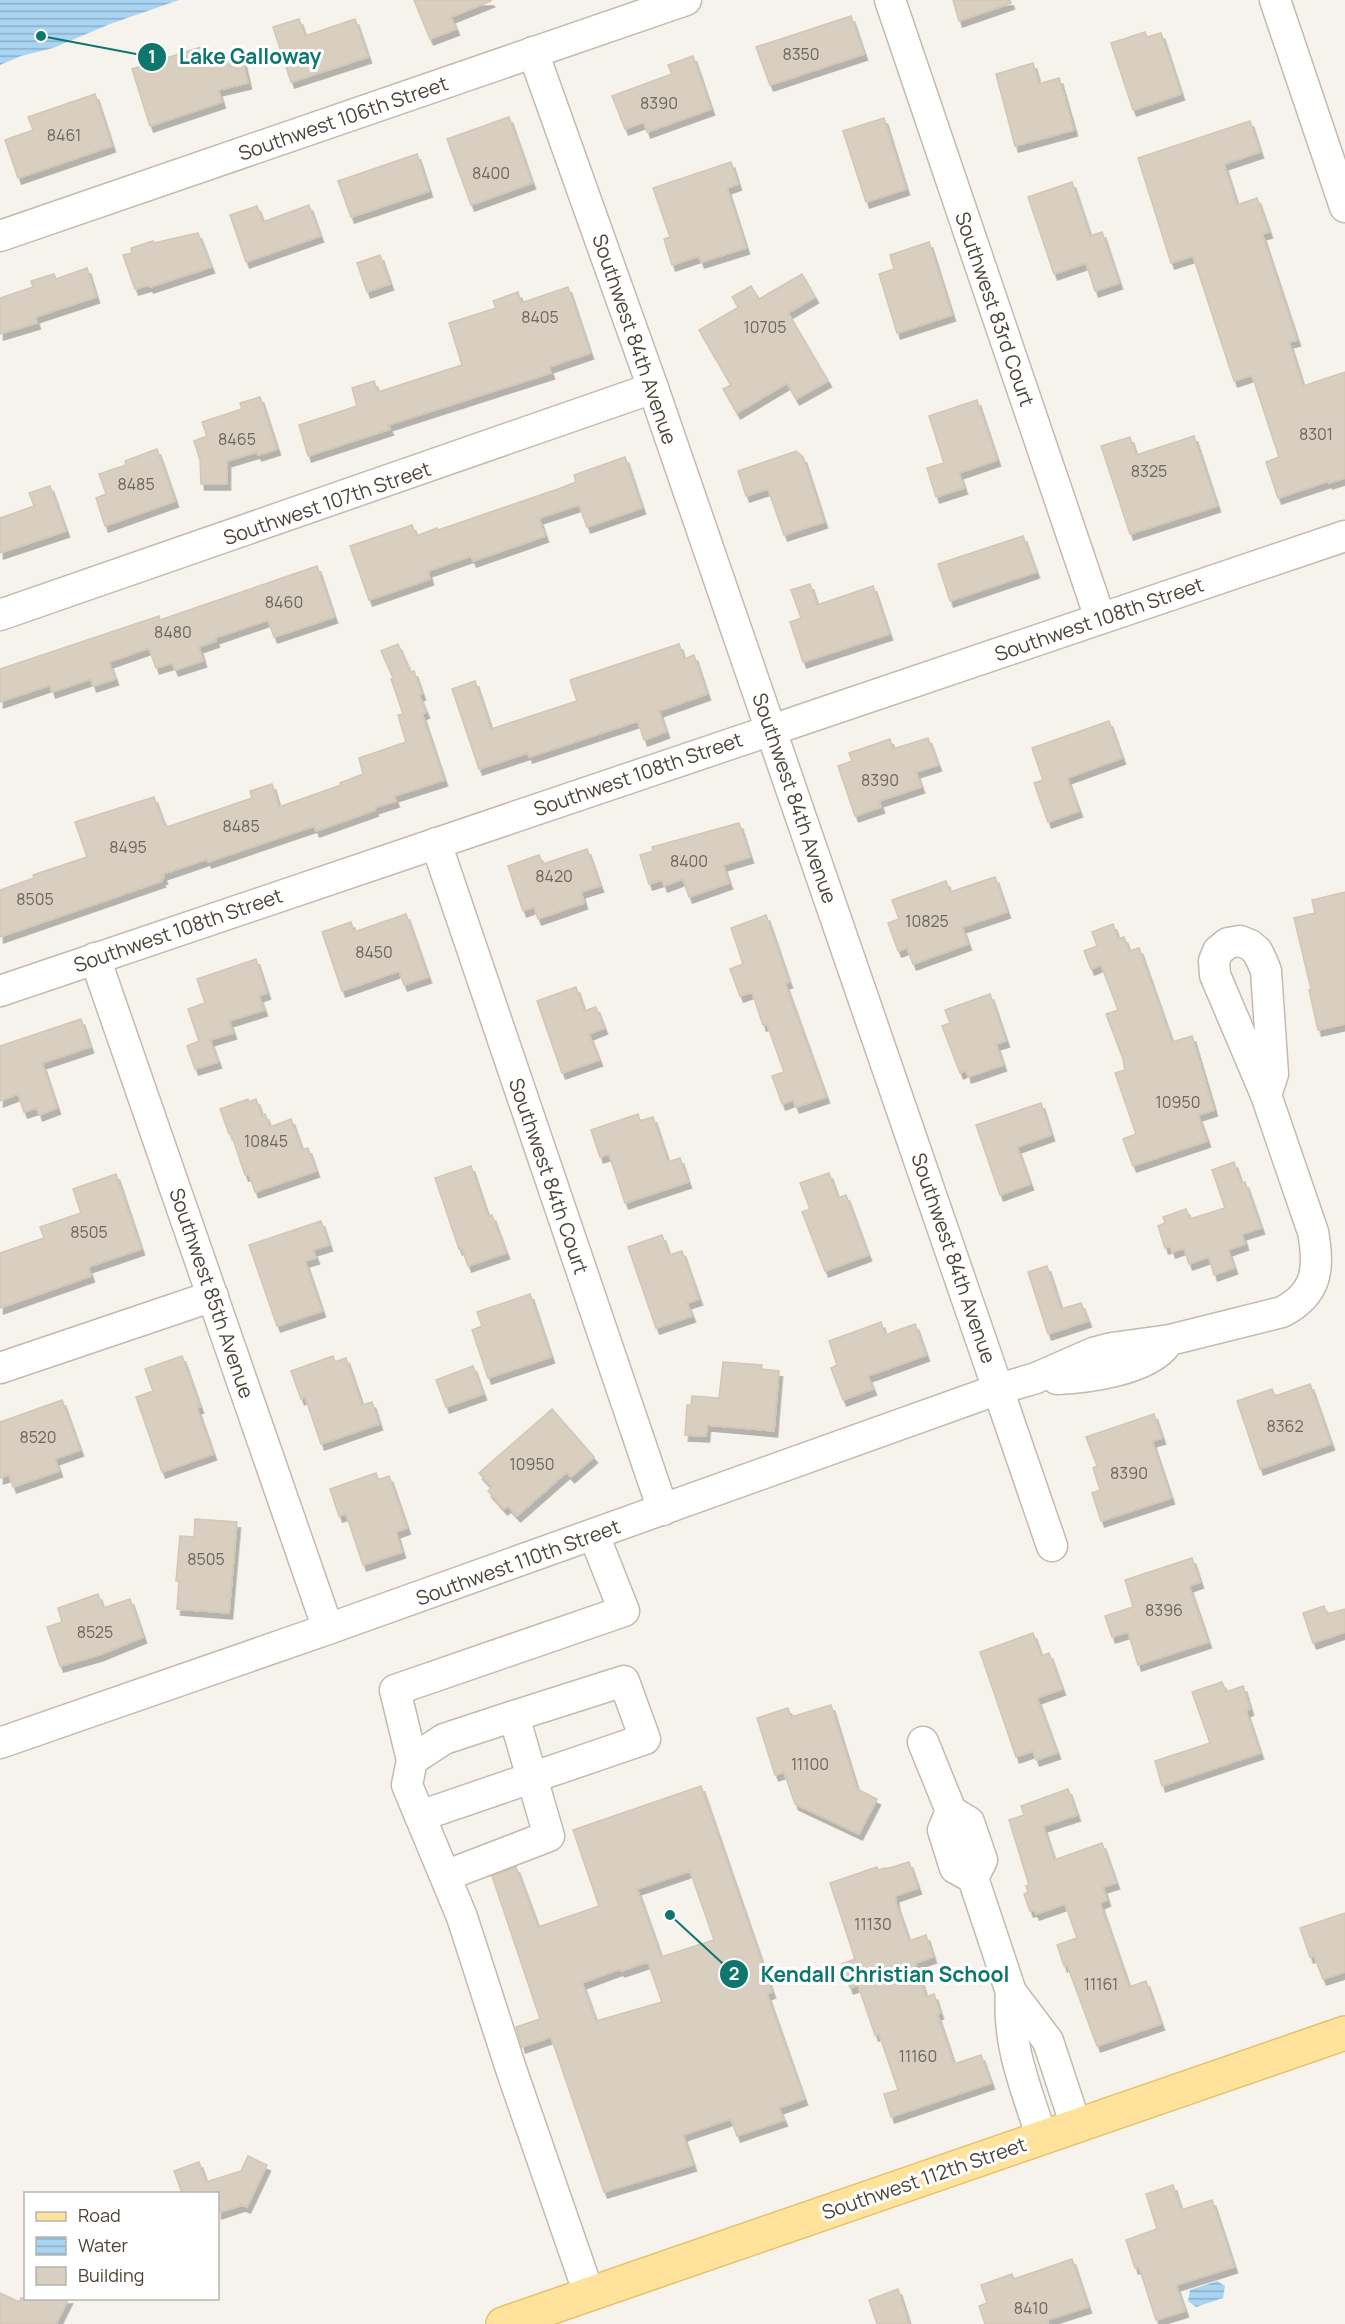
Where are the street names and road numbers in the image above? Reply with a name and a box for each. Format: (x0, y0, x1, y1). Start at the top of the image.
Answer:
street label: Southwest 106th Street (235, 69, 451, 167)
street label: Southwest 83rd Court (949, 208, 1041, 410)
street label: Southwest 84th Avenue (586, 230, 684, 448)
street label: Southwest 107th Street (220, 455, 434, 551)
street label: Southwest 108th Street (991, 571, 1207, 667)
street label: Southwest 84th Avenue (746, 689, 844, 907)
street label: Southwest 108th Street (530, 726, 746, 822)
street label: Southwest 108th Street (70, 882, 286, 978)
street label: Southwest 84th Court (503, 1074, 595, 1278)
street label: Southwest 84th Avenue (905, 1149, 1003, 1367)
street label: Southwest 85th Avenue (163, 1184, 261, 1402)
street label: Southwest 110th Street (412, 1512, 624, 1612)
street label: Southwest 112th Street (818, 2130, 1030, 2226)

